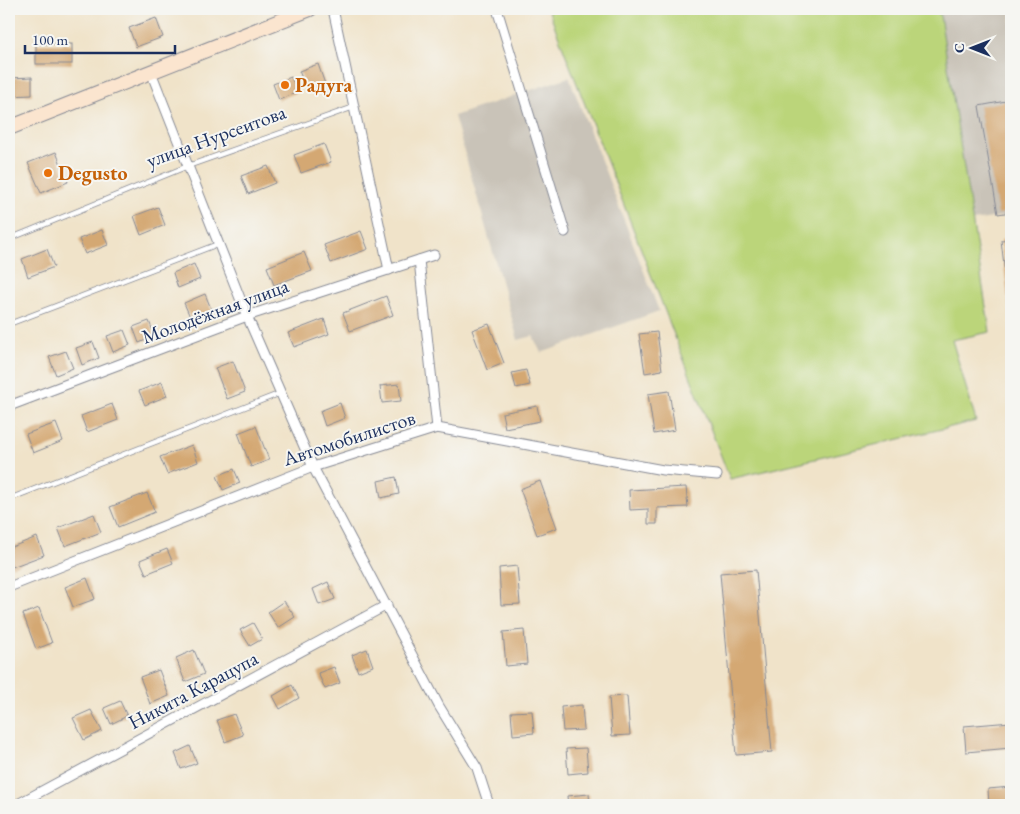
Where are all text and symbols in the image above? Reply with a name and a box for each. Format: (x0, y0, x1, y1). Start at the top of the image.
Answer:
scale bar (25, 22, 175, 54)
north arrow (948, 22, 998, 72)
text: 100 m (32, 30, 69, 49)
text: С (950, 43, 968, 53)
place label: Радуга (295, 72, 353, 98)
marker: Радуга (279, 79, 291, 91)
street label: улица Нурсеитова (143, 99, 289, 173)
place label: Degusto (58, 160, 127, 186)
marker: Degusto (42, 167, 54, 179)
street label: Молодёжная улица (138, 272, 292, 350)
street label: Автомобилистов (279, 404, 418, 472)
street label: Никита Карацупа (124, 645, 262, 735)

